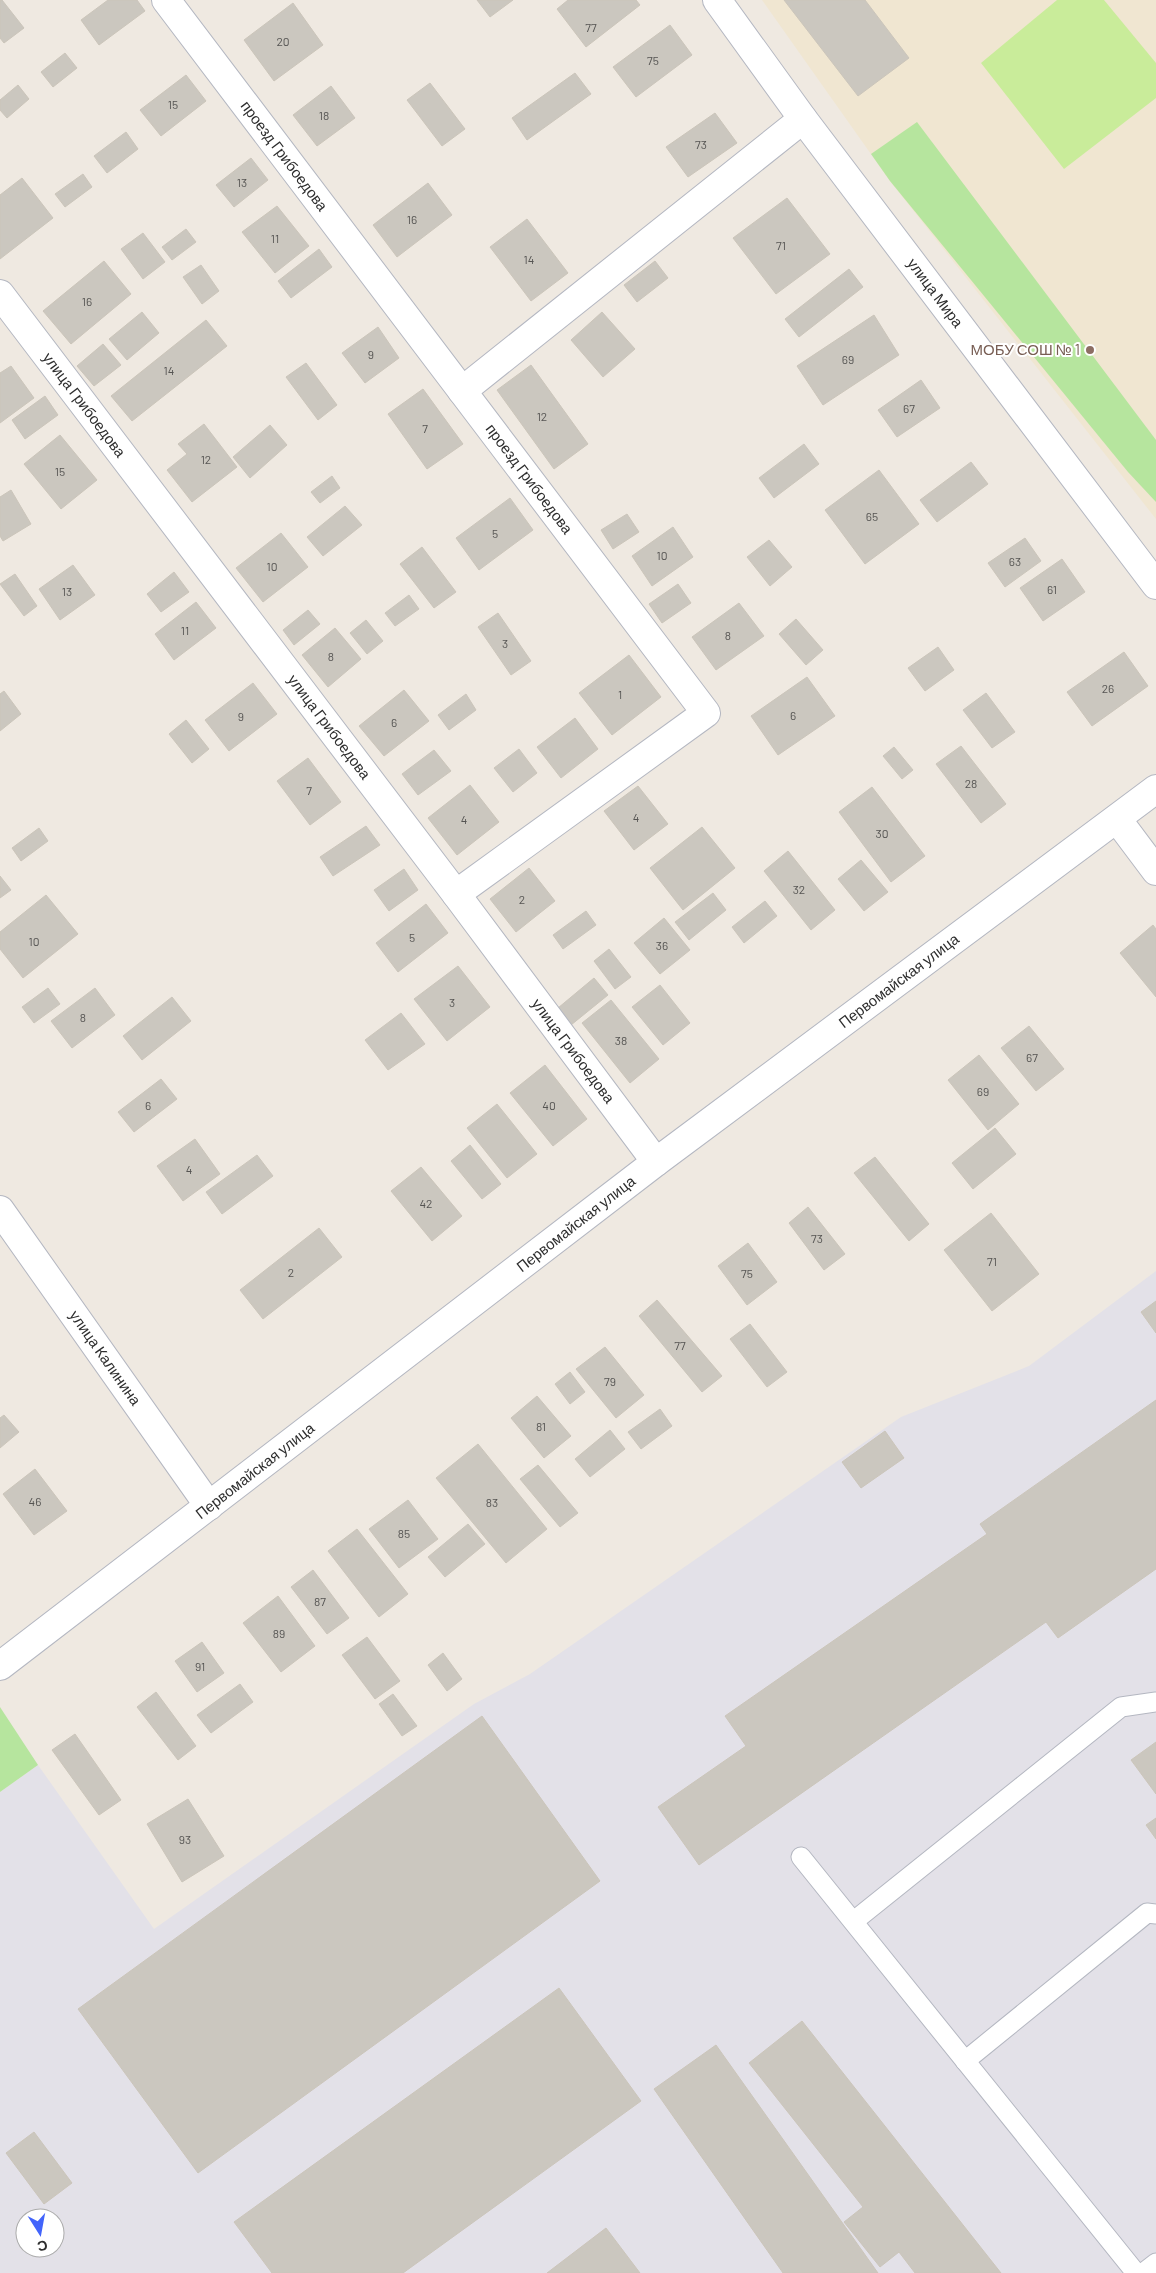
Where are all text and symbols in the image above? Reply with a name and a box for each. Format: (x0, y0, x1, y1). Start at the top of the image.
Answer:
house number: 77 (585, 20, 597, 34)
house number: 20 (276, 34, 290, 48)
house number: 75 (647, 53, 659, 67)
house number: 15 (168, 97, 178, 111)
street label: проезд Грибоедова (237, 97, 332, 215)
house number: 18 (319, 108, 329, 122)
house number: 73 (695, 137, 707, 151)
house number: 13 (237, 175, 247, 189)
house number: 16 (407, 212, 417, 226)
house number: 11 (271, 231, 279, 245)
house number: 71 (776, 238, 786, 252)
house number: 14 (524, 252, 534, 266)
street label: улица Мира (904, 254, 968, 331)
house number: 16 (82, 294, 92, 308)
place label: МОБУ СОШ № 1 (971, 340, 1080, 358)
marker: МОБУ СОШ № 1 (1084, 344, 1096, 356)
house number: 9 (368, 347, 374, 361)
street label: улица Грибоедова (40, 348, 130, 461)
house number: 69 (842, 352, 854, 366)
house number: 14 (164, 363, 174, 377)
house number: 67 (903, 401, 915, 415)
house number: 12 (537, 409, 547, 423)
street label: проезд Грибоедова (482, 420, 577, 538)
house number: 7 (422, 421, 428, 435)
house number: 12 (201, 452, 211, 466)
house number: 15 (55, 464, 65, 478)
house number: 65 (866, 509, 878, 523)
house number: 5 (492, 526, 498, 540)
house number: 10 (657, 548, 667, 562)
house number: 63 (1009, 554, 1021, 568)
house number: 10 (267, 559, 277, 573)
house number: 61 (1047, 582, 1057, 596)
house number: 13 (62, 584, 72, 598)
house number: 11 (181, 623, 189, 637)
house number: 8 (725, 628, 731, 642)
house number: 3 (502, 636, 508, 650)
house number: 8 (328, 649, 334, 663)
street label: улица Грибоедова (285, 670, 375, 783)
house number: 26 (1102, 681, 1114, 695)
house number: 1 (618, 687, 622, 701)
house number: 6 (790, 708, 796, 722)
house number: 9 (238, 709, 244, 723)
house number: 6 (391, 715, 397, 729)
house number: 28 (965, 776, 977, 790)
house number: 7 (306, 783, 312, 797)
house number: 4 (633, 810, 639, 824)
house number: 4 (461, 812, 467, 826)
house number: 30 (876, 826, 888, 840)
house number: 32 (793, 882, 805, 896)
house number: 2 (519, 892, 525, 906)
street label: Первомайская улица (835, 929, 963, 1031)
house number: 5 (409, 930, 415, 944)
house number: 10 (29, 934, 39, 948)
house number: 36 (656, 938, 668, 952)
street label: улица Грибоедова (529, 994, 619, 1107)
house number: 3 (449, 995, 455, 1009)
house number: 8 (80, 1010, 86, 1024)
house number: 38 (615, 1033, 627, 1047)
house number: 67 (1026, 1050, 1038, 1064)
house number: 69 (977, 1084, 989, 1098)
house number: 6 (145, 1098, 151, 1112)
house number: 40 (542, 1098, 556, 1112)
house number: 4 (186, 1162, 192, 1176)
street label: Первомайская улица (512, 1171, 639, 1275)
house number: 42 (419, 1196, 433, 1210)
house number: 73 (811, 1231, 823, 1245)
house number: 71 (987, 1254, 997, 1268)
house number: 2 (288, 1265, 294, 1279)
house number: 75 (741, 1266, 753, 1280)
street label: улица Калинина (66, 1306, 146, 1409)
house number: 77 (674, 1338, 686, 1352)
house number: 79 (604, 1374, 616, 1388)
street label: Первомайская улица (191, 1418, 318, 1522)
house number: 81 (536, 1419, 546, 1433)
house number: 46 (29, 1494, 41, 1508)
house number: 83 (486, 1495, 498, 1509)
house number: 85 (398, 1526, 410, 1540)
house number: 87 (314, 1594, 326, 1608)
house number: 89 (273, 1626, 285, 1640)
house number: 91 (195, 1659, 205, 1673)
house number: 93 (179, 1832, 191, 1846)
north arrow (15, 2208, 65, 2258)
text: С (36, 2237, 49, 2256)

